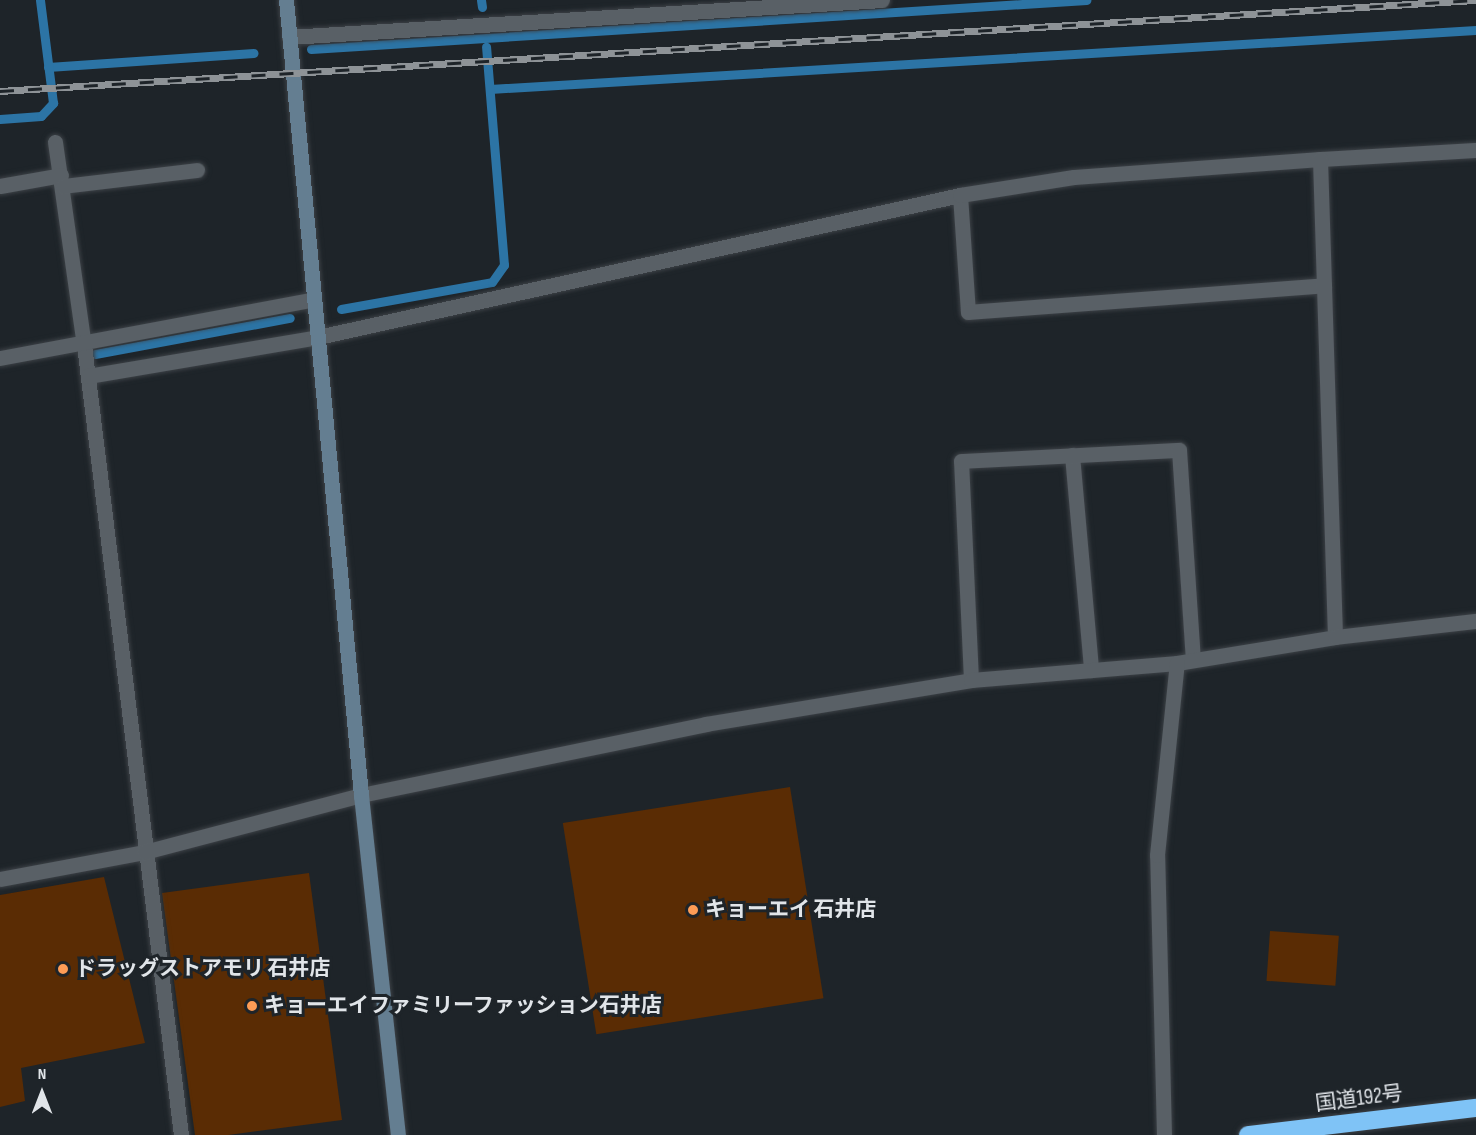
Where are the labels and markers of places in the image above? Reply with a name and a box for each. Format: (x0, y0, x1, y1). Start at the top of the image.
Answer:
place label: キョーエイ 石井店 (705, 897, 876, 923)
marker: キョーエイ 石井店 (686, 903, 700, 917)
place label: ドラッグストアモリ 石井店 (75, 956, 330, 982)
marker: ドラッグストアモリ 石井店 (56, 962, 70, 976)
place label: キョーエイファミリーファッション石井店 (264, 993, 663, 1019)
marker: キョーエイファミリーファッション石井店 (245, 999, 259, 1013)

